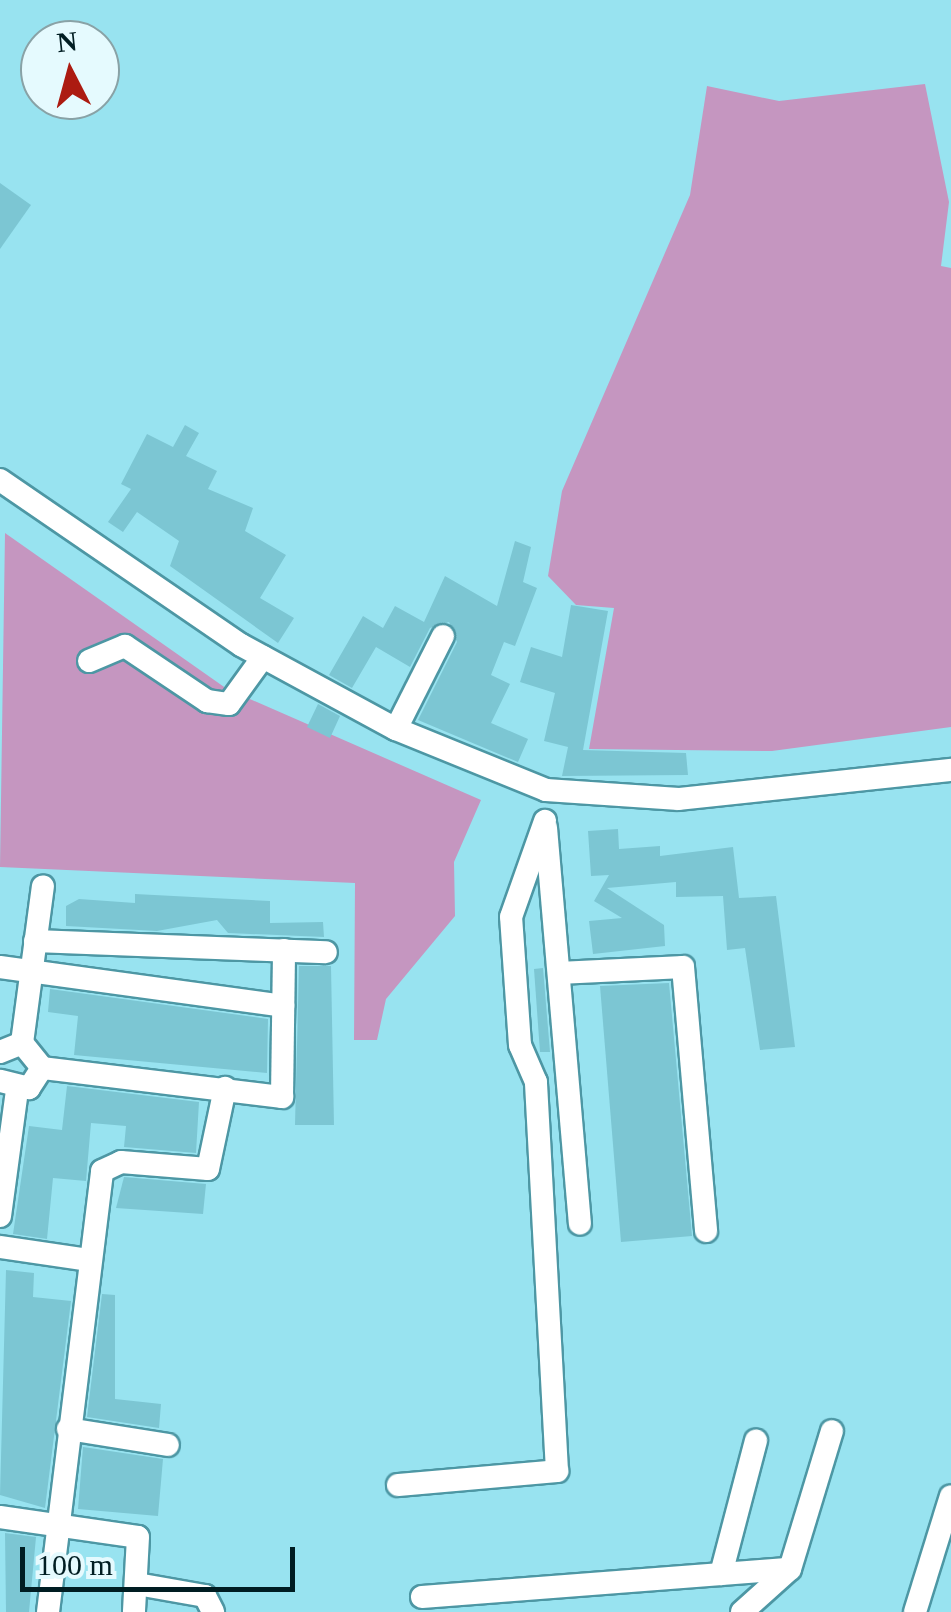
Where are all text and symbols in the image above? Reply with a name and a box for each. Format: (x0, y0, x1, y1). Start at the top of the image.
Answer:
north arrow (20, 20, 120, 120)
text: N (55, 25, 79, 58)
scale bar (25, 1527, 300, 1589)
text: 100 m (37, 1548, 113, 1581)

